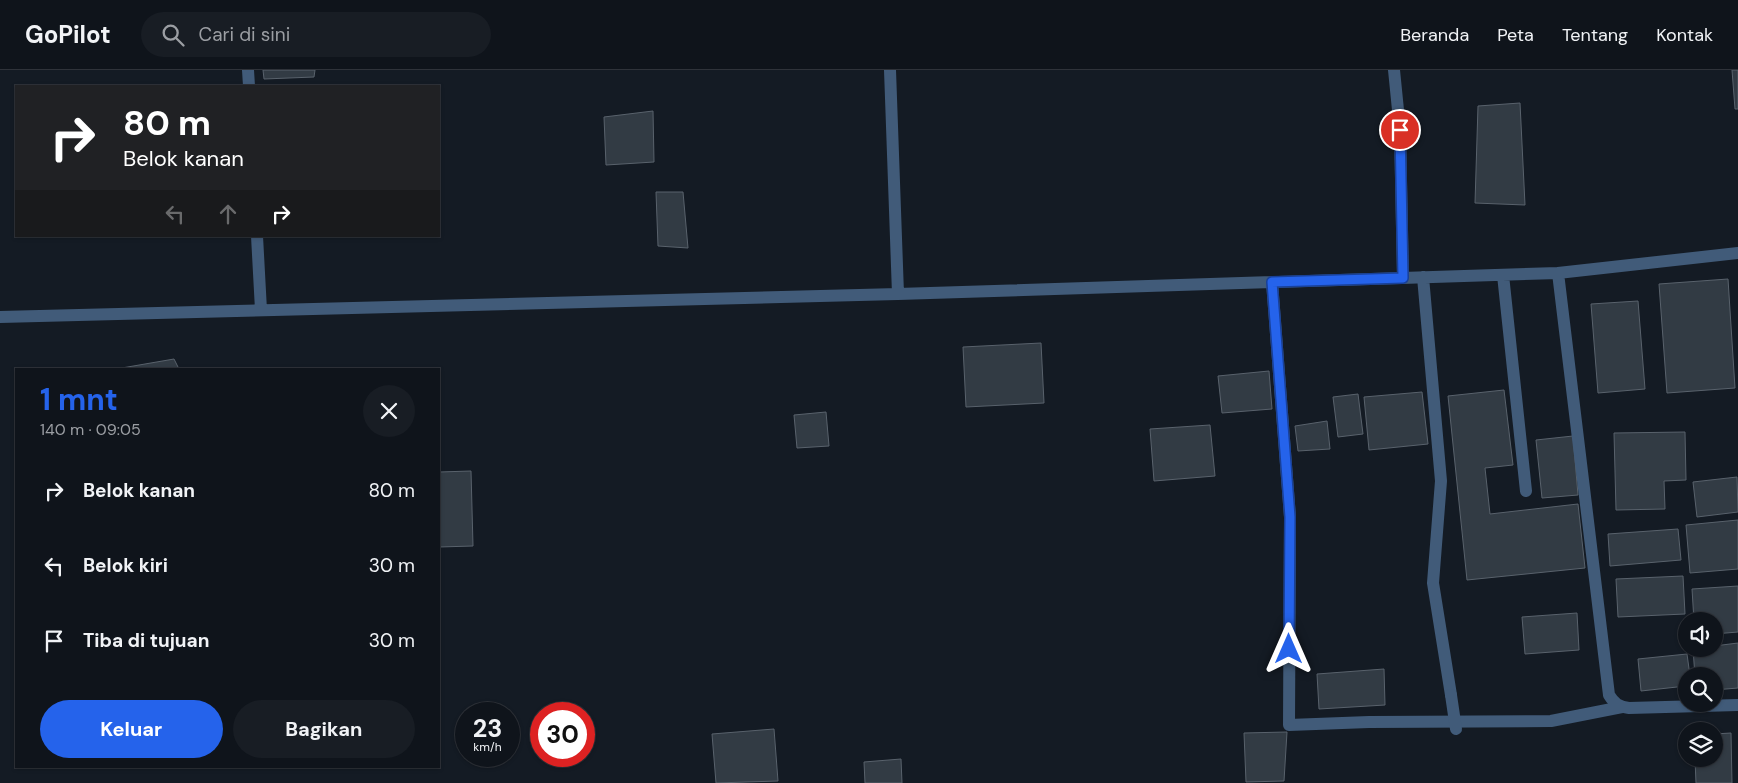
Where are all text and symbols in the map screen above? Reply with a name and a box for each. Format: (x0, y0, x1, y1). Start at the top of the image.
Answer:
search box (141, 12, 491, 57)
text: GoPilot (25, 19, 111, 50)
icon: search (159, 21, 187, 49)
text: Cari di sini (199, 22, 290, 47)
text: Beranda (1400, 23, 1469, 47)
text: Peta (1497, 23, 1534, 47)
text: Tentang (1562, 23, 1628, 47)
text: Kontak (1656, 23, 1713, 47)
text: 80 m (123, 100, 211, 146)
icon: right (40, 105, 105, 170)
pin (1379, 109, 1421, 151)
icon: arrive (1386, 116, 1414, 144)
text: Belok kanan (123, 144, 244, 173)
icon: left (161, 200, 189, 228)
icon: ahead (214, 200, 242, 228)
icon: right (267, 200, 295, 228)
text: 1 mnt (40, 380, 118, 419)
button: close (363, 385, 415, 437)
text: 140 m · 09:05 (40, 419, 141, 440)
icon: right (40, 477, 68, 505)
text: Belok kanan (83, 478, 195, 503)
text: 80 m (368, 478, 415, 503)
icon: left (40, 552, 68, 580)
text: Belok kiri (83, 553, 168, 578)
text: 30 m (369, 553, 415, 578)
map controls (1678, 612, 1723, 767)
button: sound (1678, 612, 1723, 657)
position arrow (1262, 622, 1314, 674)
icon: arrive (40, 627, 68, 655)
text: Tiba di tujuan (83, 628, 209, 653)
text: 30 m (369, 628, 415, 653)
button: search (1678, 667, 1723, 712)
button: Keluar (40, 700, 223, 758)
button: Bagikan (233, 700, 415, 758)
speed limit sign: 30 (530, 702, 595, 767)
text: 23 (473, 712, 502, 745)
button: layers (1678, 722, 1723, 767)
text: km/h (473, 739, 502, 755)

